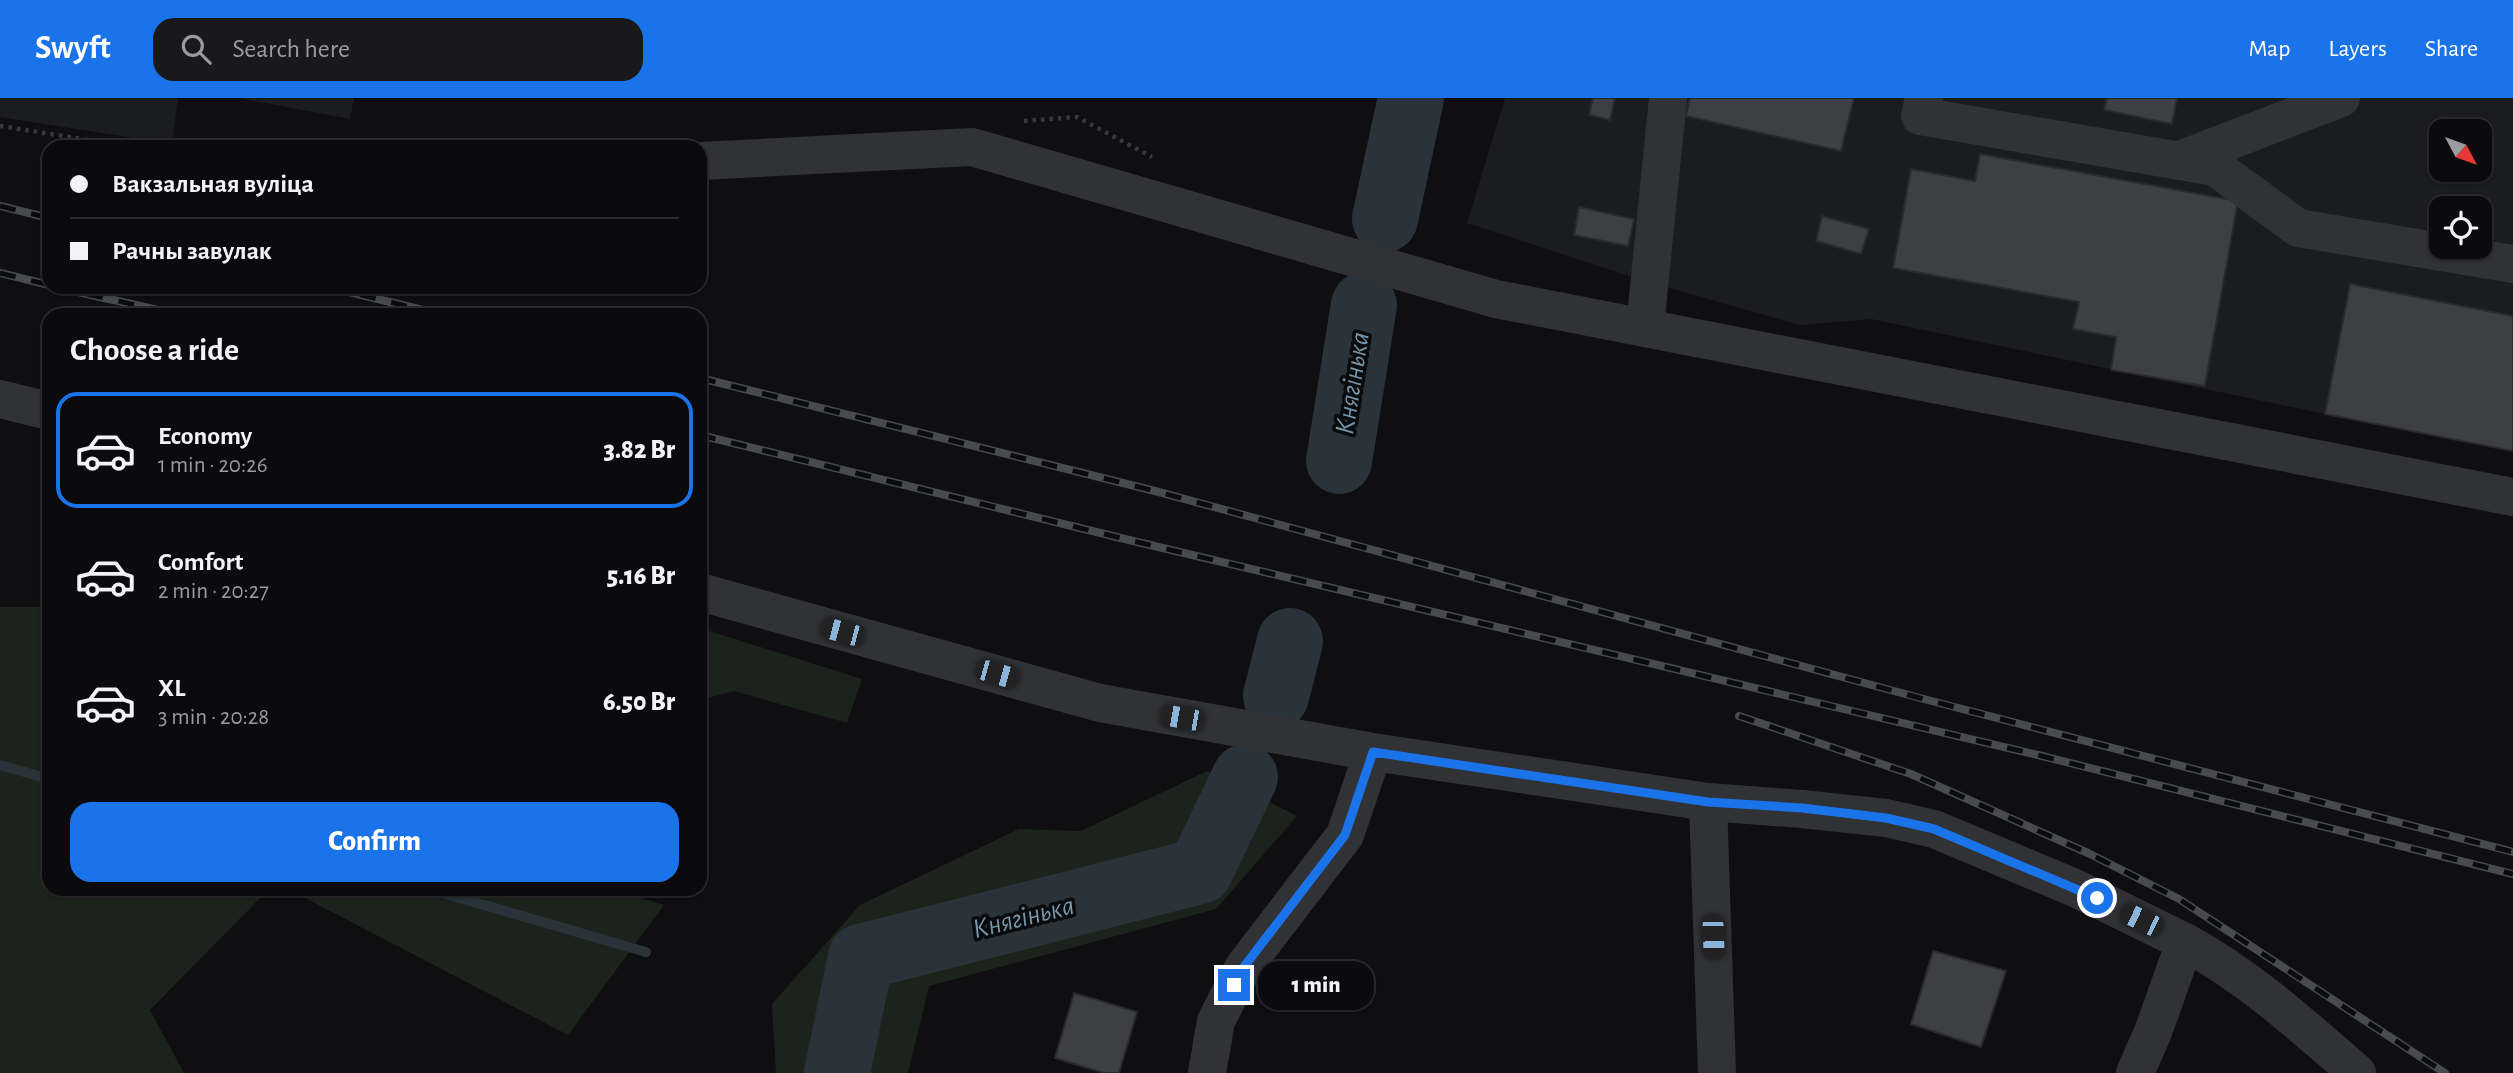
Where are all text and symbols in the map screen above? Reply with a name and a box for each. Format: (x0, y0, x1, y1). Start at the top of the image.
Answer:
search box (153, 18, 643, 81)
icon: search (177, 30, 215, 68)
text: Swyft (35, 32, 111, 65)
text: Search here (233, 36, 350, 62)
text: Map (2248, 37, 2290, 61)
text: Layers (2328, 37, 2387, 61)
text: Share (2425, 37, 2478, 61)
north arrow (2429, 119, 2492, 182)
map controls (2429, 119, 2492, 259)
text: Вакзальная вуліца (112, 171, 314, 197)
button: locate (2429, 196, 2492, 259)
text: Рачны завулак (112, 238, 272, 264)
water label: Княгінька (1331, 330, 1375, 437)
text: Choose a ride (70, 334, 239, 366)
icon: car (74, 419, 137, 482)
text: Economy (158, 423, 252, 449)
text: 3.82 Br (603, 437, 675, 463)
text: 1 min · 20:26 (158, 454, 268, 477)
icon: car (74, 545, 137, 608)
text: Comfort (158, 549, 243, 575)
text: 5.16 Br (607, 563, 675, 589)
text: 2 min · 20:27 (158, 580, 269, 603)
car (819, 616, 866, 648)
car (974, 658, 1021, 690)
icon: car (74, 671, 137, 734)
text: XL (158, 675, 185, 701)
text: 6.50 Br (603, 689, 675, 715)
car (1160, 704, 1205, 732)
text: 3 min · 20:28 (158, 706, 269, 729)
button: Confirm (70, 802, 679, 882)
route start (2081, 882, 2113, 914)
water label: Княгінька (970, 892, 1077, 944)
car (2118, 901, 2165, 939)
car (1702, 916, 1725, 958)
callout: 1 min (1258, 960, 1374, 1010)
route end (1218, 969, 1250, 1001)
text: 1 min (1292, 974, 1340, 997)

